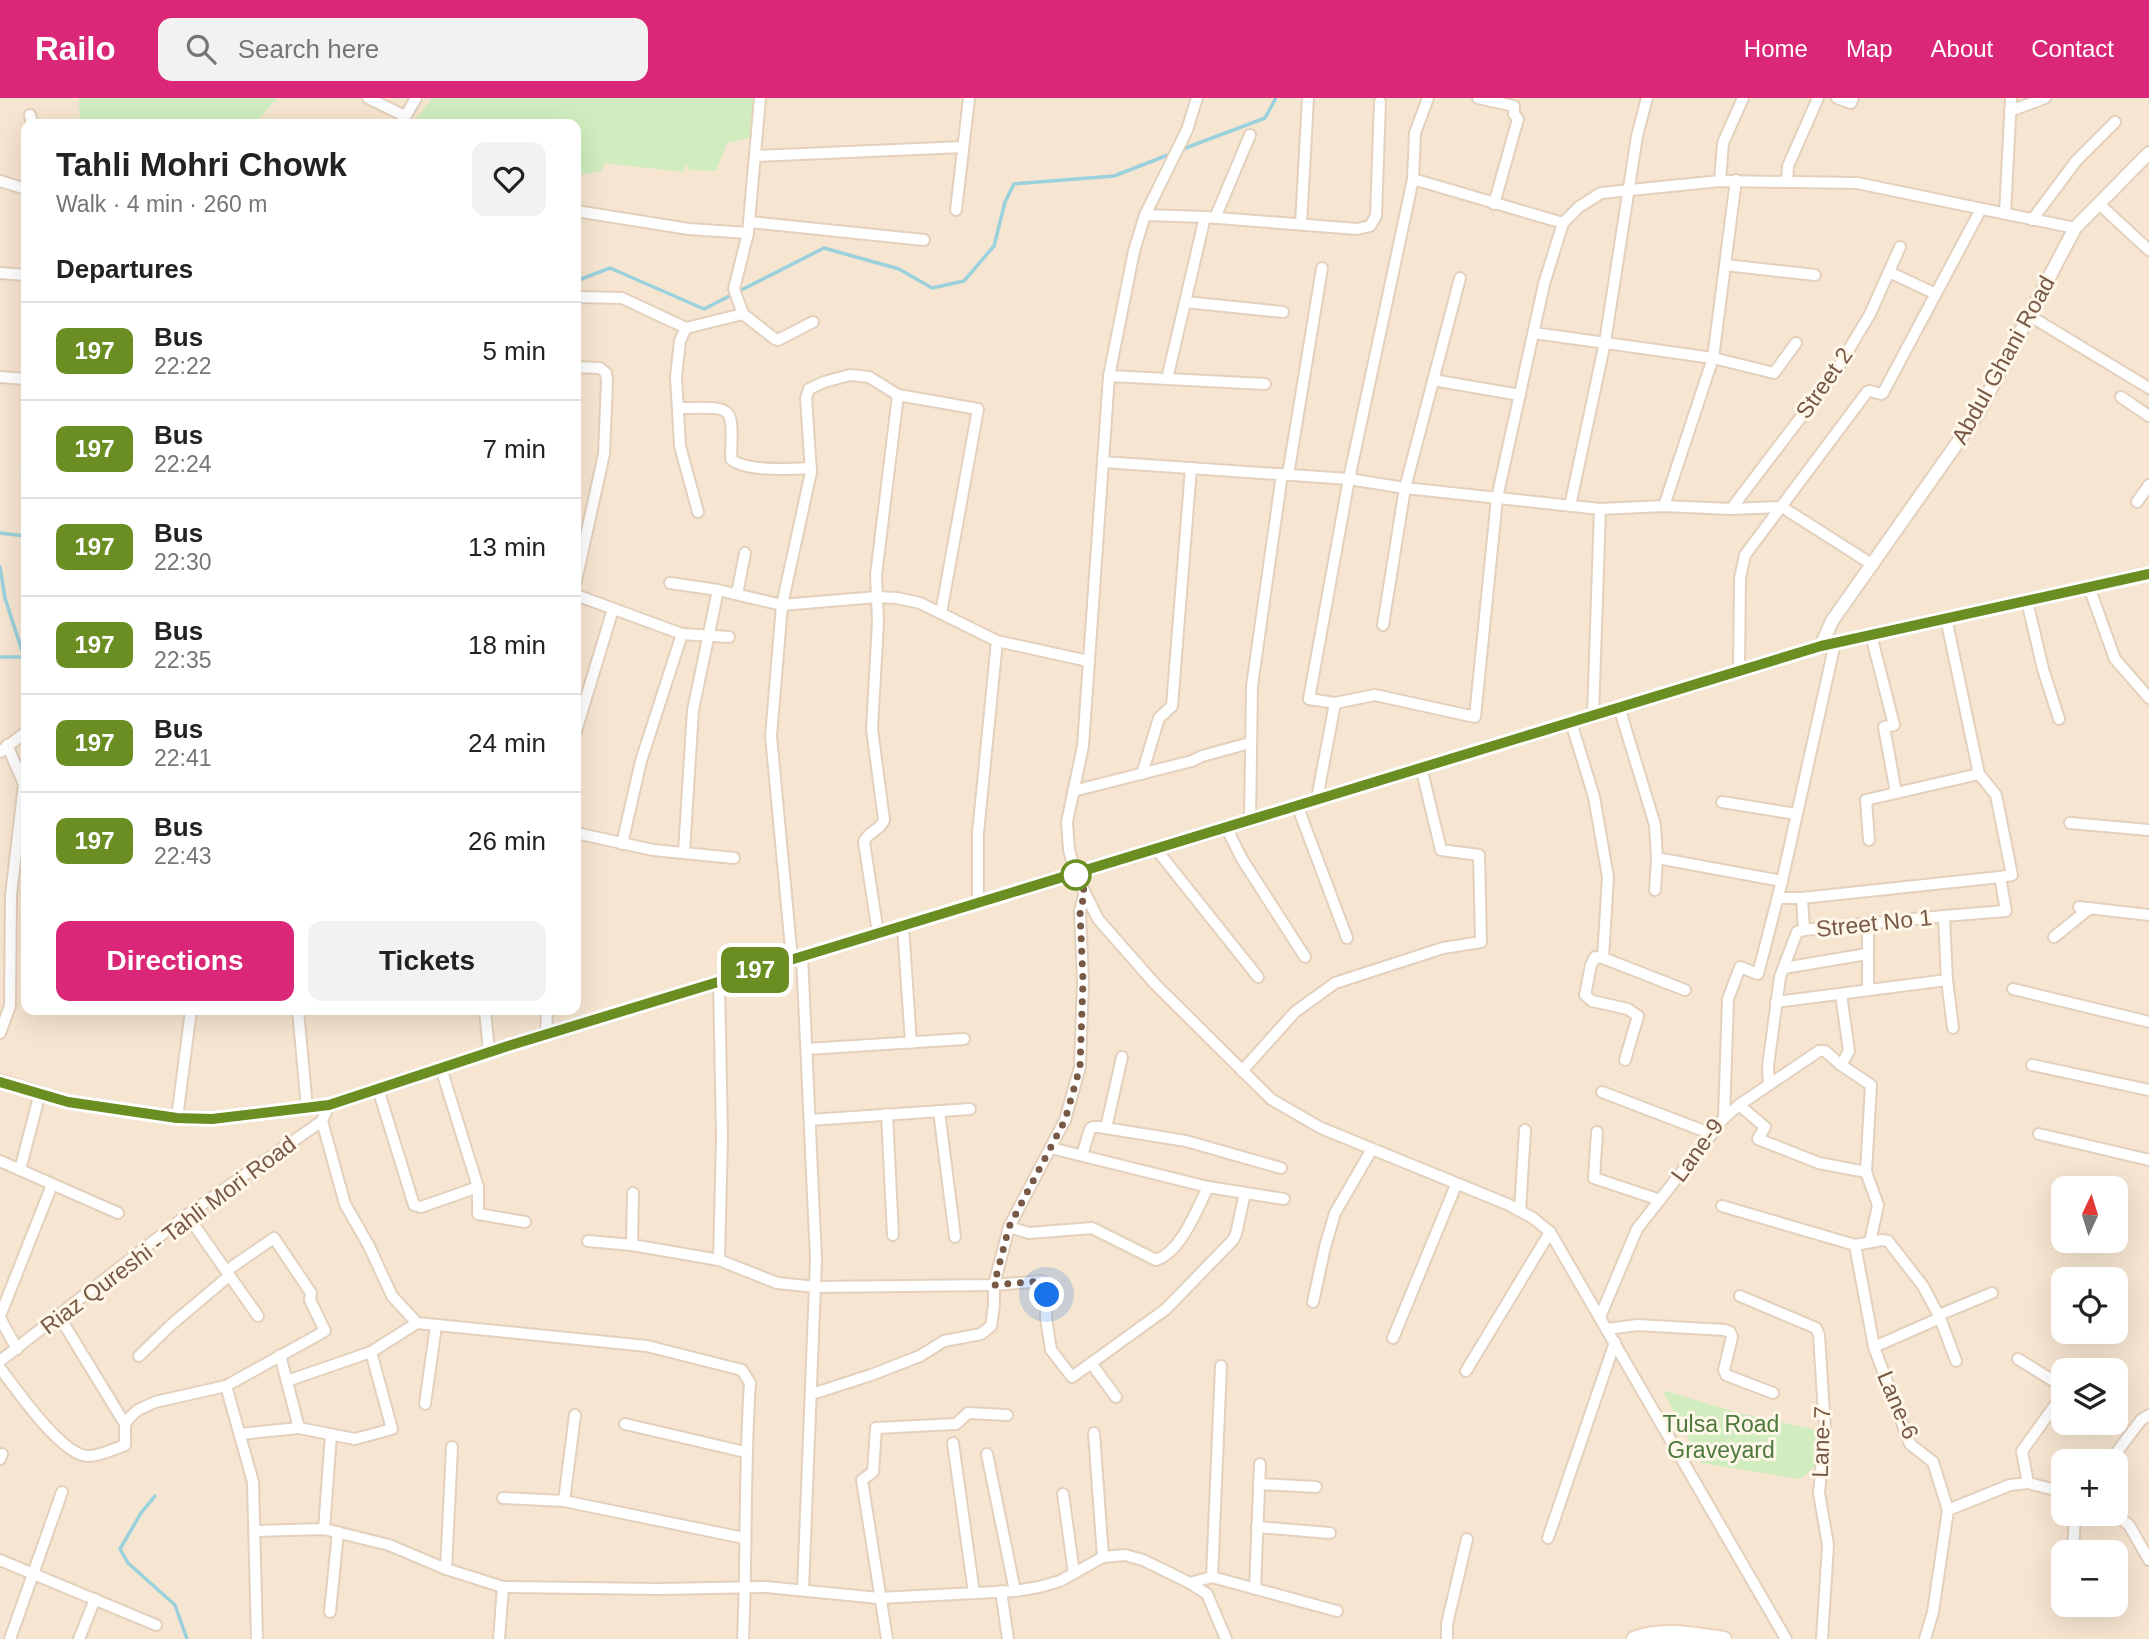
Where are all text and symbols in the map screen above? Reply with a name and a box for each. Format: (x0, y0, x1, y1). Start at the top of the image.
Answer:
search box (158, 18, 648, 81)
text: Railo (35, 30, 116, 67)
icon: search (182, 30, 220, 68)
text: Search here (238, 34, 379, 64)
text: Home (1744, 35, 1808, 62)
text: Map (1846, 35, 1893, 62)
text: About (1931, 35, 1993, 62)
text: Contact (2031, 35, 2114, 62)
button: heart (472, 142, 546, 216)
text: Tahli Mohri Chowk (56, 146, 347, 183)
text: Walk · 4 min · 260 m (56, 191, 267, 217)
text: Departures (56, 254, 193, 284)
street label: Abdul Ghani Road (1946, 271, 2060, 449)
text: Bus (154, 322, 203, 352)
text: 5 min (482, 336, 546, 366)
text: 197 (74, 337, 115, 364)
street label: Street 2 (1790, 343, 1858, 423)
text: 22:22 (154, 353, 212, 379)
text: Bus (154, 420, 203, 450)
text: 7 min (482, 434, 546, 464)
text: 197 (74, 435, 115, 462)
text: 22:24 (154, 451, 212, 477)
text: Bus (154, 518, 203, 548)
text: 13 min (468, 532, 546, 562)
text: 197 (74, 533, 115, 560)
text: 22:30 (154, 549, 212, 575)
text: Bus (154, 616, 203, 646)
text: 18 min (468, 630, 546, 660)
text: 197 (74, 631, 115, 658)
text: 22:35 (154, 647, 212, 673)
text: Bus (154, 714, 203, 744)
text: 24 min (468, 728, 546, 758)
text: 197 (74, 729, 115, 756)
text: 22:41 (154, 745, 212, 771)
text: Bus (154, 812, 203, 842)
text: 26 min (468, 826, 546, 856)
text: 197 (74, 827, 115, 854)
text: 22:43 (154, 843, 212, 869)
unlabelled marker (1061, 860, 1091, 890)
street label: Street No 1 (1815, 904, 1933, 942)
button: Directions (56, 921, 294, 1001)
button: Tickets (308, 921, 546, 1001)
line badge: 197 (715, 947, 795, 993)
text: 197 (735, 956, 775, 983)
street label: Lane-9 (1665, 1113, 1729, 1187)
street label: Riaz Qureshi - Tahli Mori Road (35, 1131, 301, 1339)
north arrow (2051, 1176, 2128, 1253)
map controls (2051, 1176, 2128, 1617)
button: locate (2051, 1267, 2128, 1344)
your location (1029, 1277, 1064, 1312)
button: layers (2051, 1358, 2128, 1435)
street label: Lane-6 (1872, 1367, 1924, 1443)
street label: Lane-7 (1807, 1406, 1835, 1478)
park label: Tulsa Road Graveyard (1663, 1411, 1779, 1463)
button: + (2051, 1449, 2128, 1526)
button: − (2051, 1540, 2128, 1617)

